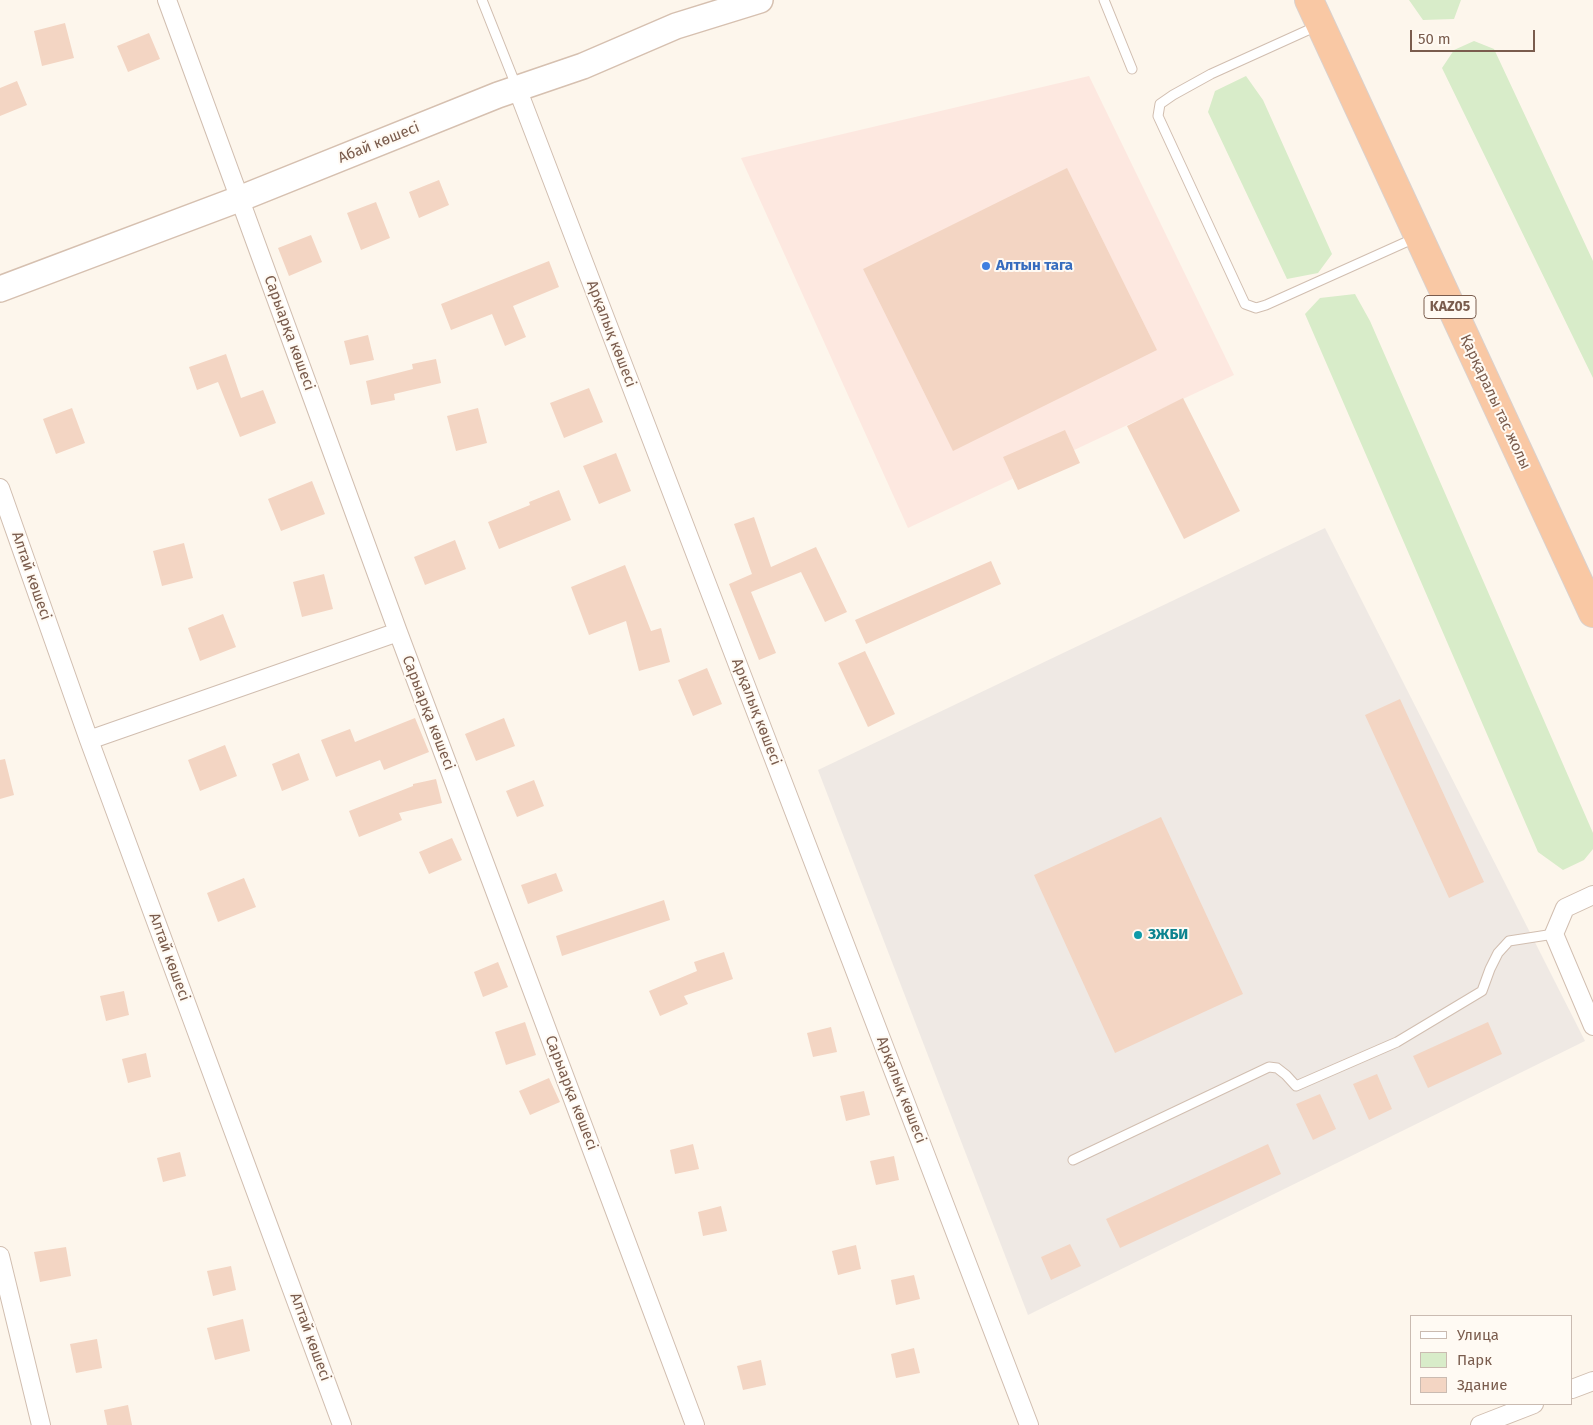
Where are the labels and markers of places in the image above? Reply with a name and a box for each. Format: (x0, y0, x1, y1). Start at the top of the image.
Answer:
place label: Алтын тага (996, 257, 1073, 275)
marker: Алтын тага (980, 260, 992, 272)
place label: ЗЖБИ (1148, 926, 1188, 944)
marker: ЗЖБИ (1132, 929, 1144, 941)

